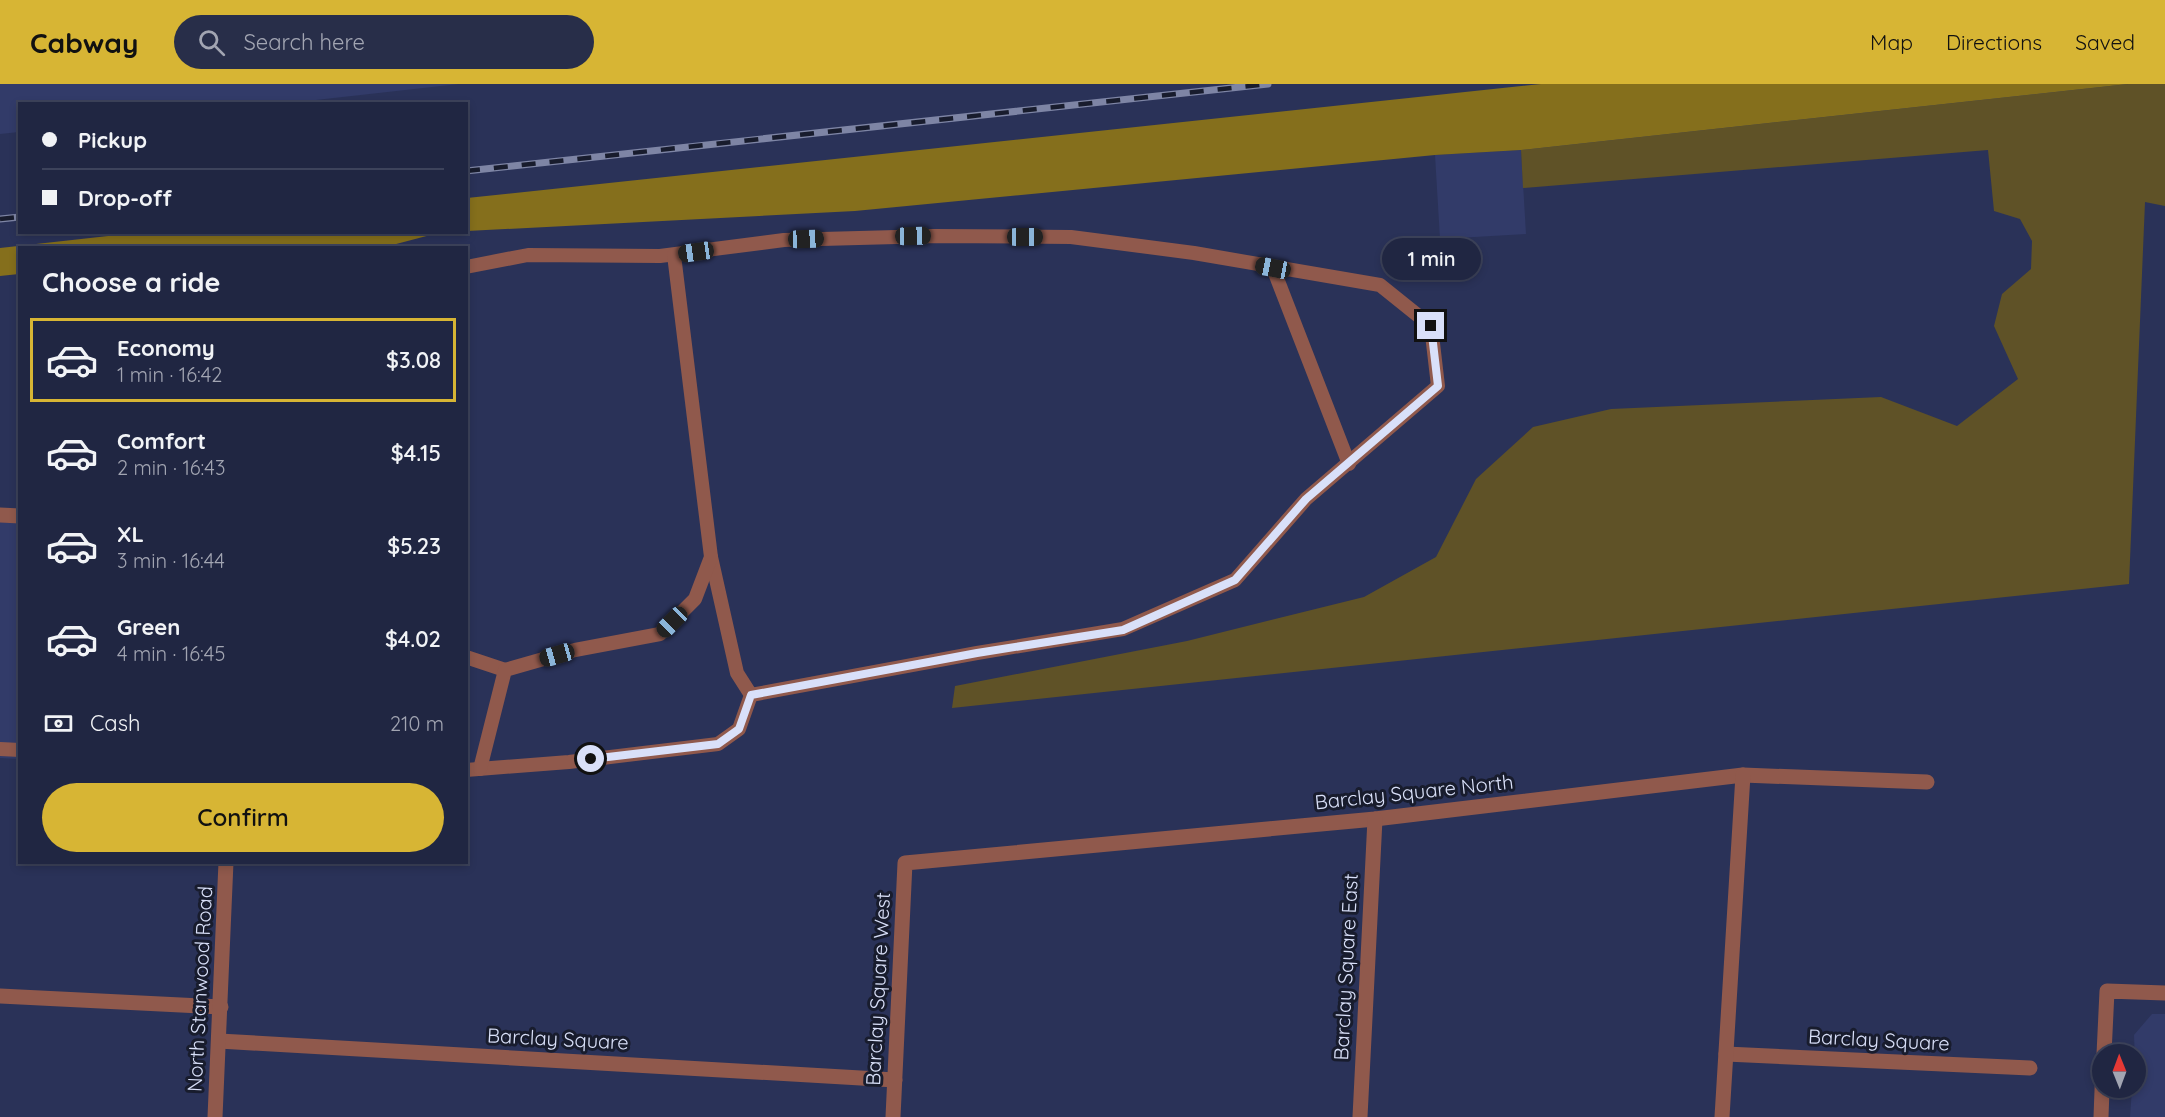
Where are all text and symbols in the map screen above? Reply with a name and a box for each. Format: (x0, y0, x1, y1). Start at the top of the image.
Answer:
search box (174, 15, 594, 69)
text: Cabway (30, 25, 138, 60)
icon: search (195, 26, 228, 59)
text: Search here (243, 28, 365, 56)
text: Map (1870, 29, 1913, 55)
text: Directions (1946, 29, 2042, 55)
text: Saved (2075, 29, 2135, 55)
text: Pickup (78, 126, 147, 154)
text: Drop-off (78, 184, 172, 212)
car (895, 227, 931, 245)
car (1007, 228, 1043, 246)
car (788, 229, 824, 249)
callout: 1 min (1382, 239, 1480, 281)
car (677, 241, 715, 263)
text: 1 min (1408, 246, 1455, 271)
car (1254, 256, 1292, 280)
text: Choose a ride (42, 265, 220, 299)
route end (1417, 312, 1444, 339)
icon: car (45, 333, 99, 387)
text: Economy (117, 334, 215, 362)
text: $3.08 (386, 346, 441, 374)
text: 1 min · 16:42 (117, 362, 222, 387)
icon: car (45, 426, 99, 480)
text: Comfort (117, 427, 206, 455)
text: $4.15 (391, 439, 441, 467)
text: 2 min · 16:43 (117, 455, 225, 480)
icon: car (45, 519, 99, 573)
text: XL (117, 520, 144, 548)
text: $5.23 (387, 532, 441, 560)
text: 3 min · 16:44 (117, 548, 225, 573)
car (653, 603, 691, 641)
icon: car (45, 612, 99, 666)
text: Green (117, 613, 180, 641)
text: $4.02 (385, 625, 441, 653)
text: 4 min · 16:45 (117, 641, 225, 666)
car (537, 641, 577, 669)
icon: cash (42, 707, 75, 740)
text: Cash (90, 709, 141, 737)
text: 210 m (390, 711, 444, 736)
route start (577, 745, 604, 772)
street label: Barclay Square North (1313, 769, 1515, 814)
button: Confirm (42, 783, 444, 852)
street label: Barclay Square East (1328, 873, 1363, 1061)
street label: North Stanwood Road (182, 885, 217, 1093)
street label: Barclay Square West (860, 891, 895, 1086)
street label: Barclay Square (487, 1022, 629, 1055)
street label: Barclay Square (1808, 1023, 1950, 1056)
north arrow (2092, 1044, 2146, 1098)
map controls (2092, 1044, 2146, 1098)

